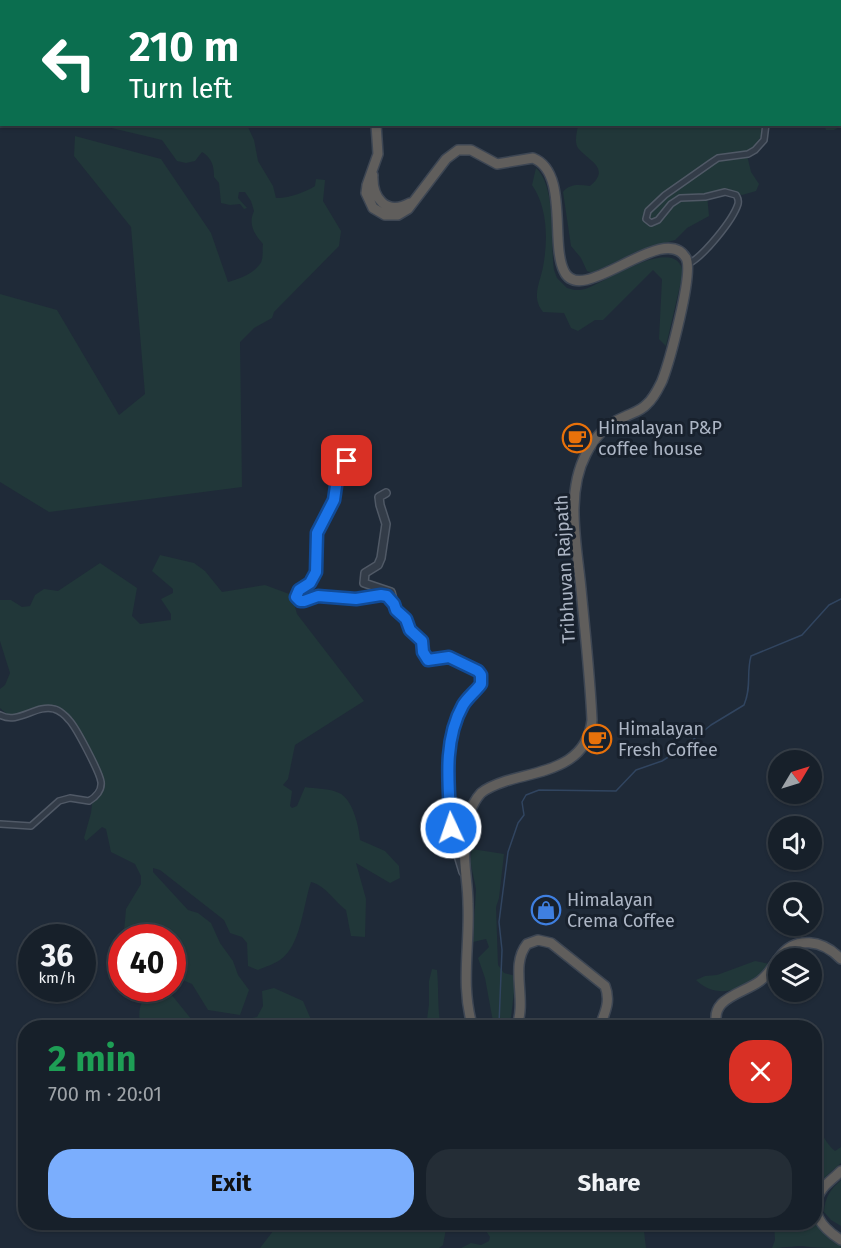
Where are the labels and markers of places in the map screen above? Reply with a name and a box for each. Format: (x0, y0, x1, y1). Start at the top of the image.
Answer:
place label: Himalayan P&P coffee house (598, 417, 722, 460)
cafe icon: Himalayan P&P coffee house (561, 422, 593, 454)
pin (321, 435, 372, 486)
place label: Himalayan Fresh Coffee (618, 718, 718, 761)
cafe icon: Himalayan Fresh Coffee (581, 723, 613, 755)
place label: Himalayan Crema Coffee (567, 889, 675, 932)
shop icon: Himalayan Crema Coffee (530, 894, 562, 926)

